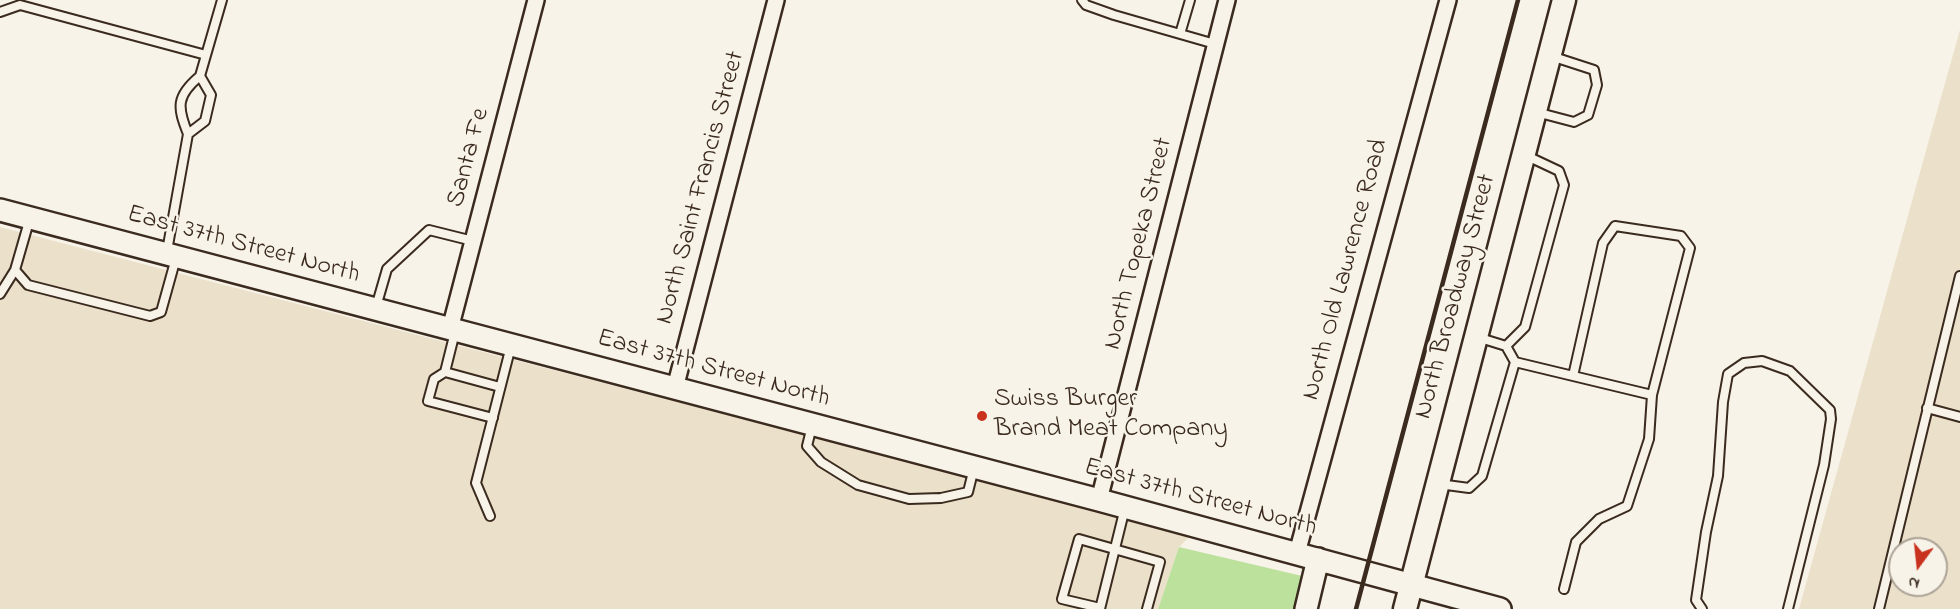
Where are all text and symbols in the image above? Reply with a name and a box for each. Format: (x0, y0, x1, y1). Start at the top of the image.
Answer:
street label: North Saint Francis Street (651, 48, 753, 328)
street label: Santa Fe (442, 105, 498, 211)
street label: North Topeka Street (1099, 135, 1181, 353)
street label: North Old Lawrence Road (1297, 136, 1397, 404)
street label: North Broadway Street (1409, 171, 1505, 423)
street label: East 37th Street North (123, 200, 363, 292)
street label: East 37th Street North (593, 324, 833, 416)
place label: Swiss Burger Brand Meat Company (994, 385, 1228, 446)
marker: Swiss Burger Brand Meat Company (975, 409, 989, 423)
street label: East 37th Street North (1080, 453, 1320, 545)
north arrow (1888, 537, 1948, 597)
text: N (1906, 569, 1922, 595)

